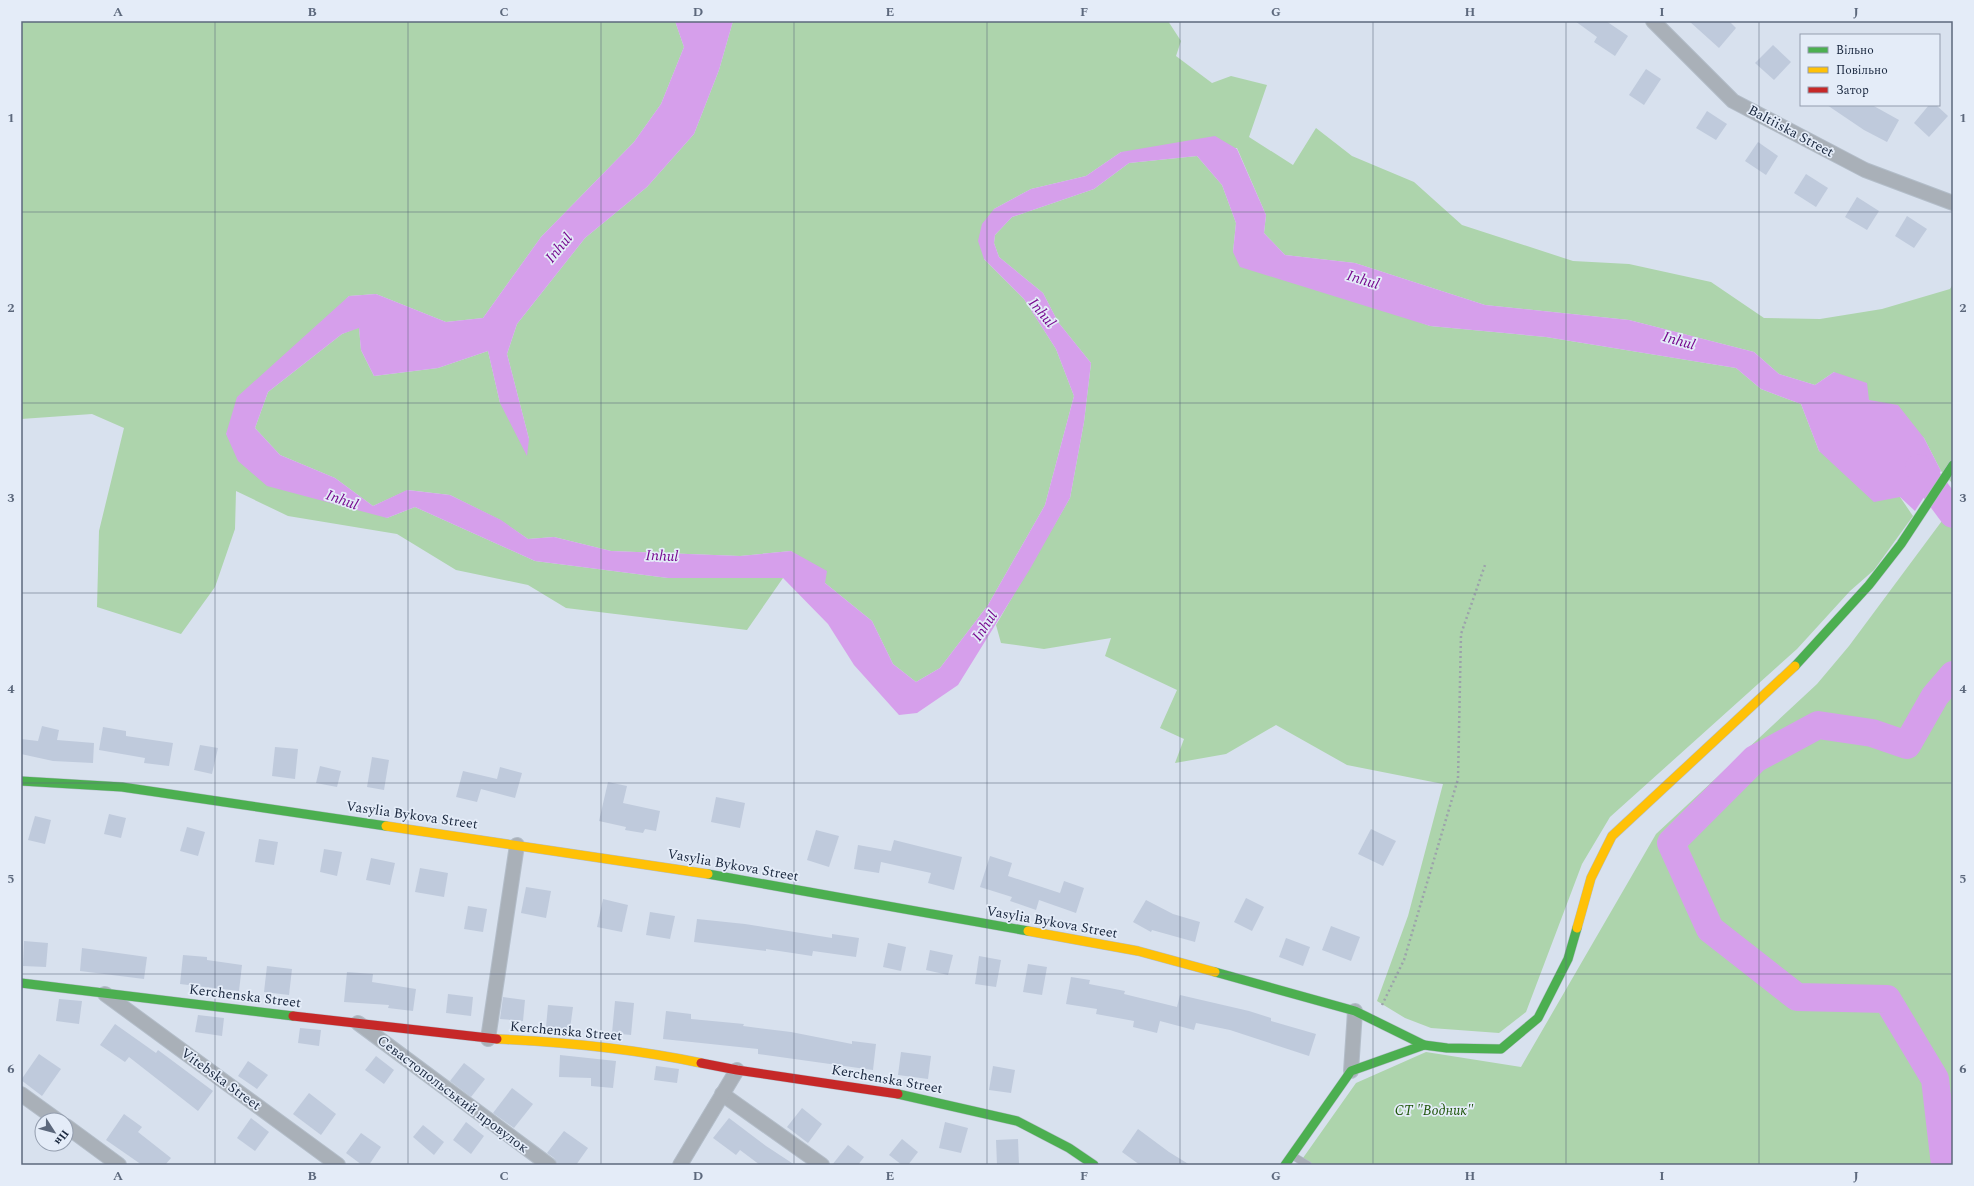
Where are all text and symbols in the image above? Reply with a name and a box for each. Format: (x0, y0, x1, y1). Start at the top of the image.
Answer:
text: A (113, 2, 123, 22)
text: B (307, 2, 317, 22)
text: C (499, 2, 509, 22)
text: D (693, 2, 703, 22)
text: E (886, 2, 895, 22)
text: F (1080, 2, 1088, 22)
text: G (1271, 2, 1281, 22)
text: H (1465, 2, 1476, 22)
text: I (1659, 2, 1665, 22)
text: J (1853, 2, 1859, 22)
legend (1800, 34, 1940, 106)
text: Вільно (1836, 41, 1874, 60)
text: Повільно (1836, 61, 1888, 80)
text: Затор (1836, 81, 1869, 100)
street label: Baltiiska Street (1744, 100, 1838, 162)
text: 1 (7, 108, 15, 128)
text: 1 (1959, 108, 1967, 128)
water label: Inhul (540, 228, 578, 268)
water label: Inhul (1344, 264, 1382, 296)
water label: Inhul (1023, 293, 1061, 333)
text: 2 (7, 298, 15, 318)
text: 2 (1959, 298, 1967, 318)
water label: Inhul (1660, 325, 1698, 357)
water label: Inhul (323, 484, 361, 516)
text: 3 (7, 488, 15, 508)
text: 3 (1959, 488, 1967, 508)
water label: Inhul (645, 544, 679, 568)
water label: Inhul (966, 606, 1004, 646)
text: 4 (7, 679, 15, 699)
text: 4 (1959, 679, 1967, 699)
street label: Vasylia Bykova Street (345, 795, 479, 835)
street label: Vasylia Bykova Street (666, 843, 800, 887)
text: 5 (7, 869, 15, 889)
text: 5 (1959, 869, 1967, 889)
street label: Vasylia Bykova Street (985, 900, 1119, 944)
street label: Kerchenska Street (188, 979, 302, 1013)
street label: Kerchenska Street (509, 1016, 623, 1046)
street label: Севастопольський провулок (373, 1030, 533, 1158)
street label: Vitebska Street (176, 1043, 266, 1115)
text: 6 (7, 1059, 15, 1079)
street label: Kerchenska Street (830, 1059, 944, 1099)
text: 6 (1959, 1059, 1967, 1079)
park label: СТ "Водник" (1395, 1100, 1474, 1121)
north arrow (34, 1112, 74, 1152)
text: Пн (50, 1126, 73, 1149)
text: A (113, 1166, 123, 1186)
text: B (307, 1166, 317, 1186)
text: C (499, 1166, 509, 1186)
text: D (693, 1166, 703, 1186)
text: E (886, 1166, 895, 1186)
text: F (1080, 1166, 1088, 1186)
text: G (1271, 1166, 1281, 1186)
text: H (1465, 1166, 1476, 1186)
text: I (1659, 1166, 1665, 1186)
text: J (1853, 1166, 1859, 1186)

